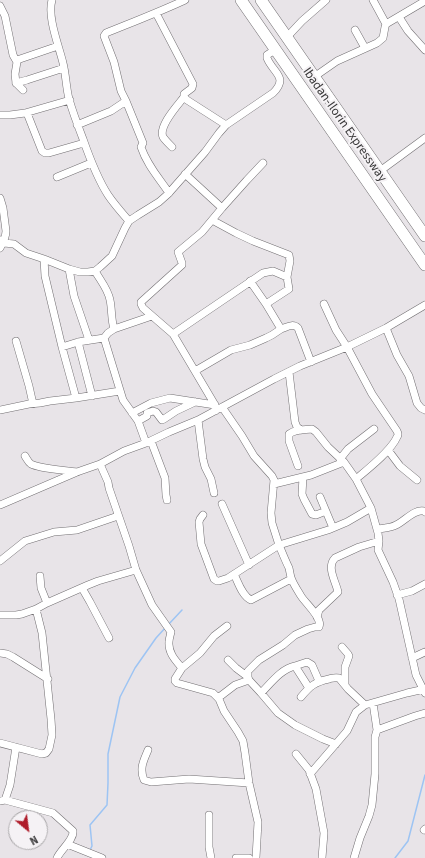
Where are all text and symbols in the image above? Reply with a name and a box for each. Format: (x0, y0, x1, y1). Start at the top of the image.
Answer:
street label: Ibadan-Ilorin Expressway (299, 65, 389, 185)
north arrow (8, 810, 48, 850)
text: N (27, 832, 40, 848)

